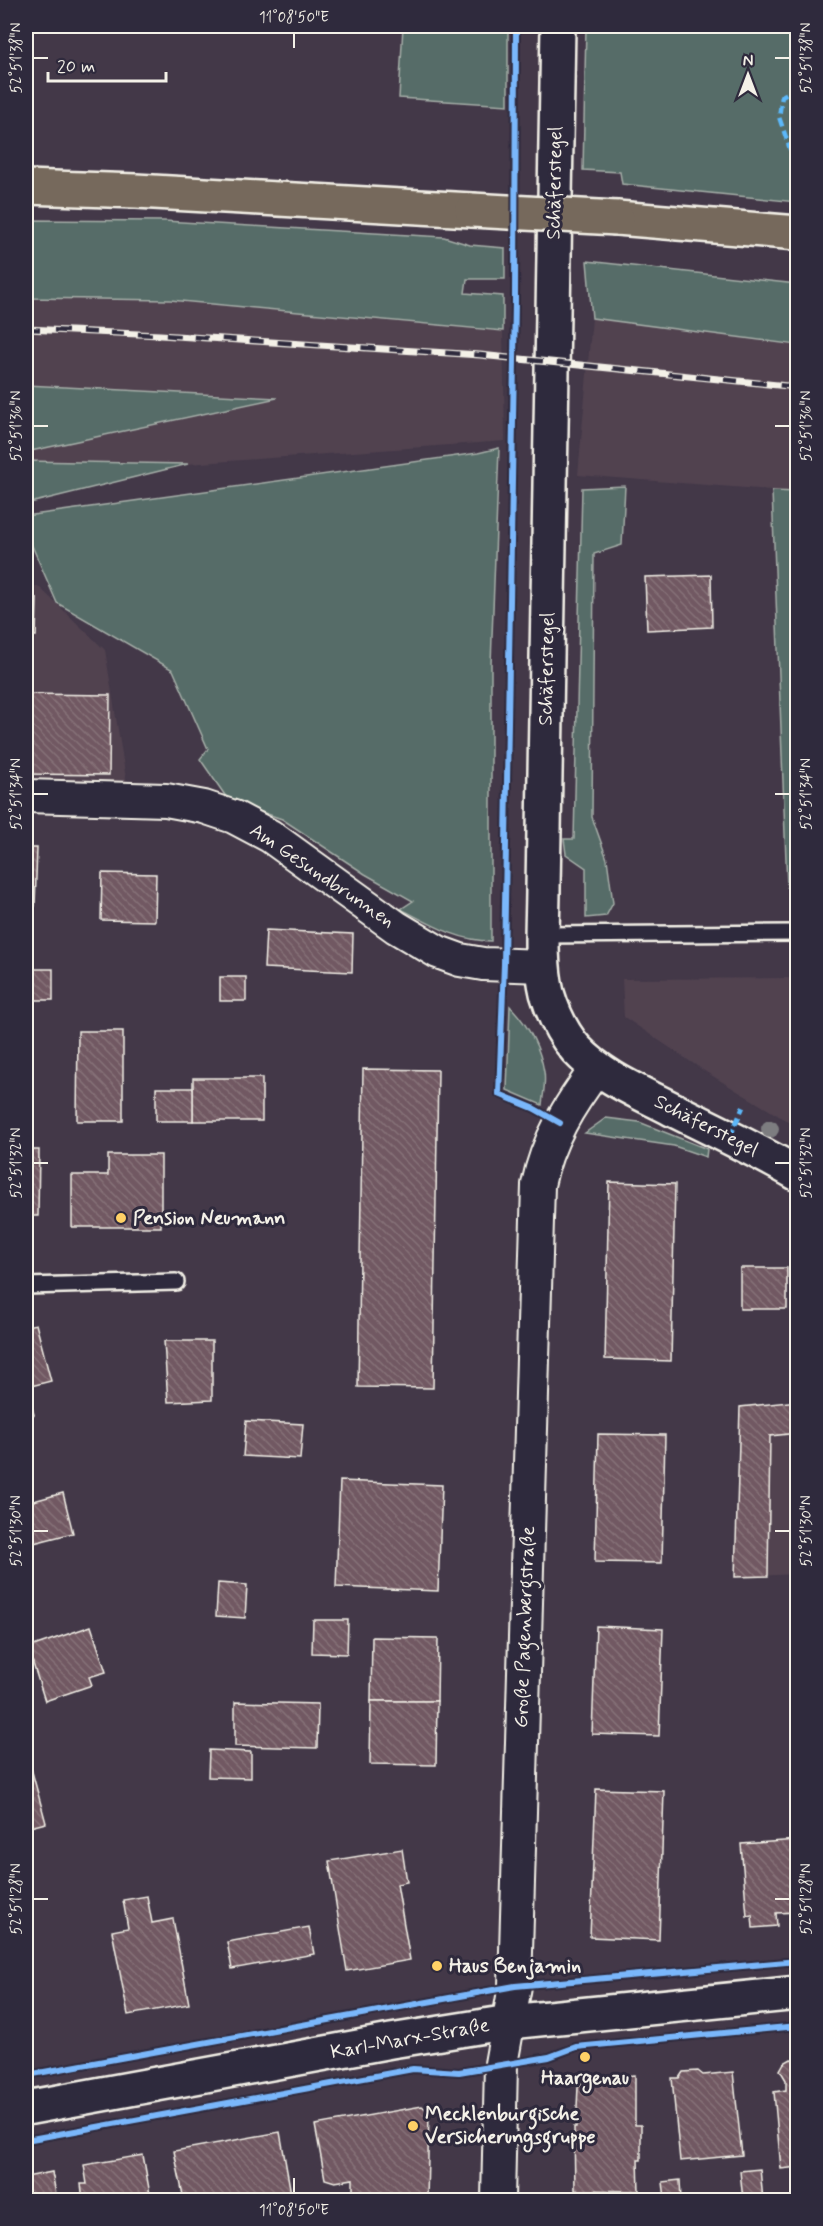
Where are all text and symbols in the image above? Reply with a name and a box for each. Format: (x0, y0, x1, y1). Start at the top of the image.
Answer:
text: 11°08'50"E (259, 8, 329, 28)
text: 52°51'38"N (7, 22, 27, 94)
text: 52°51'38"N (797, 22, 817, 94)
scale bar (48, 45, 166, 83)
north arrow (718, 45, 778, 105)
text: N (743, 51, 753, 72)
text: 20 m (57, 55, 95, 79)
street label: Schäferstegel (541, 126, 569, 240)
text: 52°51'36"N (7, 390, 27, 462)
text: 52°51'36"N (797, 390, 817, 462)
street label: Schäferstegel (533, 612, 561, 726)
text: 52°51'34"N (7, 758, 27, 830)
text: 52°51'34"N (797, 758, 817, 830)
street label: Am Gesundbrunnen (244, 817, 400, 935)
street label: Schäferstegel (649, 1088, 763, 1164)
text: 52°51'32"N (7, 1128, 27, 1198)
text: 52°51'32"N (797, 1128, 817, 1198)
place label: Pension Neumann (133, 1205, 286, 1232)
marker: Pension Neumann (114, 1211, 128, 1225)
text: 52°51'30"N (7, 1495, 27, 1567)
text: 52°51'30"N (797, 1495, 817, 1567)
street label: Große Pagenbergstraße (508, 1525, 544, 1728)
text: 52°51'28"N (7, 1863, 27, 1935)
text: 52°51'28"N (797, 1863, 817, 1935)
place label: Haus Benjamin (449, 1953, 581, 1980)
marker: Haus Benjamin (430, 1959, 444, 1973)
street label: Karl-Marx-Straße (329, 2012, 492, 2066)
marker: Haargenau (578, 2050, 592, 2064)
place label: Haargenau (541, 2065, 629, 2094)
place label: Mecklenburgische Versicherungsgruppe (425, 2101, 596, 2153)
marker: Mecklenburgische Versicherungsgruppe (406, 2119, 420, 2133)
text: 11°08'50"E (259, 2201, 329, 2221)

